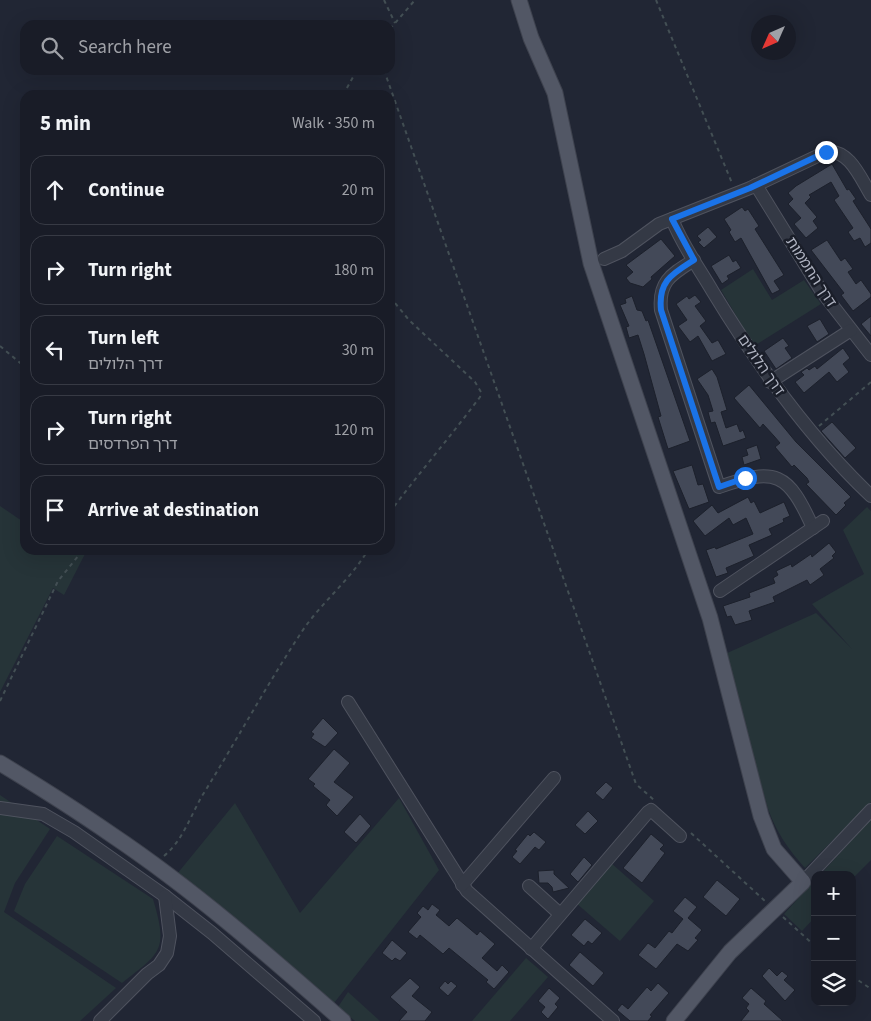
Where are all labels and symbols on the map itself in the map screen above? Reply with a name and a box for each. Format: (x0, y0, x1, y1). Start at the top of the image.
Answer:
north arrow (751, 15, 796, 60)
route end (815, 141, 838, 164)
street label: דרך החממות (780, 233, 842, 311)
street label: דרך הלולים (732, 330, 790, 400)
route start (734, 467, 757, 490)

